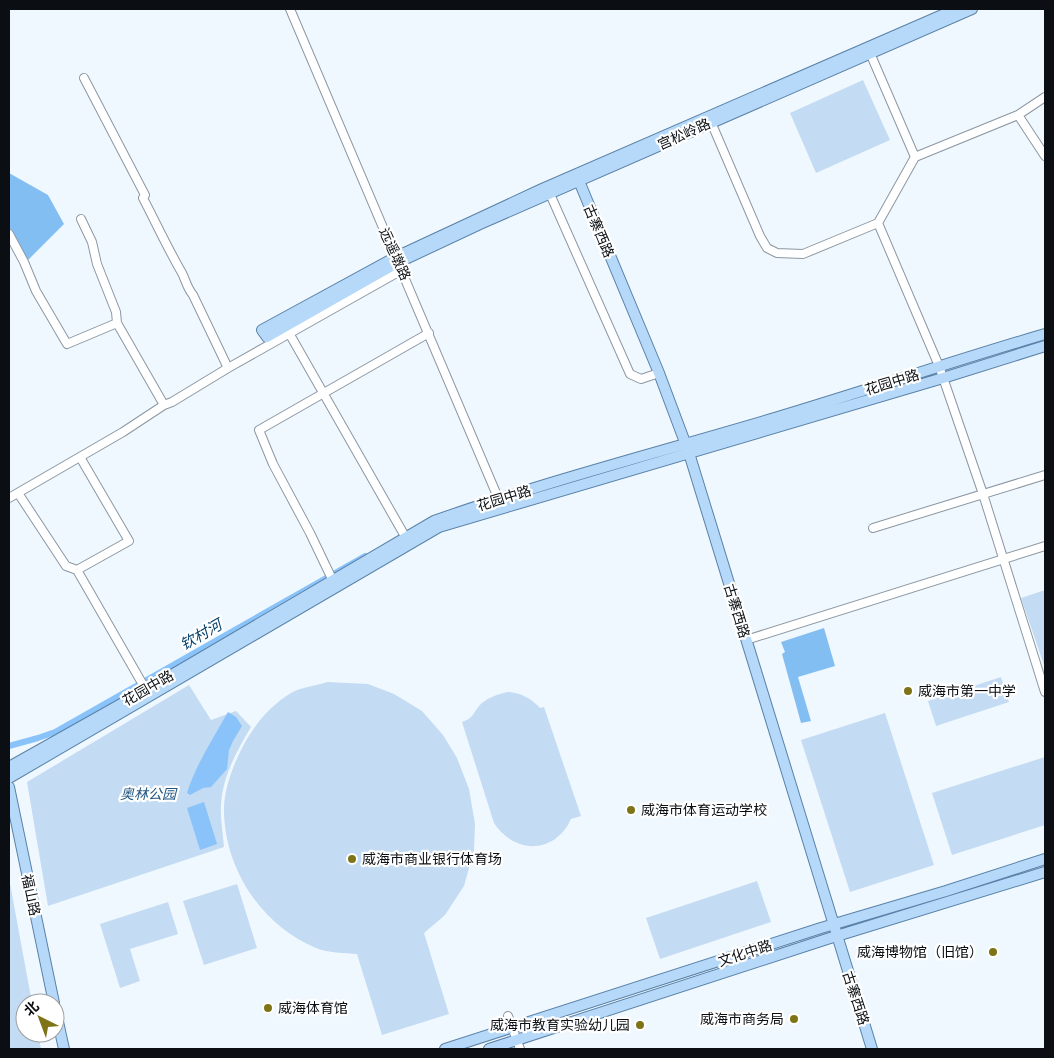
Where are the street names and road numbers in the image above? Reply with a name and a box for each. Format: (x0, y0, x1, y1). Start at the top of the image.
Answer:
street label: 宫松岭路 (654, 113, 714, 155)
street label: 古寨西路 (579, 201, 619, 261)
street label: 远遥墩路 (374, 224, 416, 284)
street label: 花园中路 (862, 364, 922, 400)
street label: 花园中路 (474, 480, 534, 516)
street label: 古寨西路 (719, 581, 755, 641)
street label: 花园中路 (119, 665, 177, 711)
street label: 福山路 (17, 872, 45, 918)
street label: 文化中路 (715, 935, 775, 971)
street label: 古寨西路 (838, 968, 874, 1028)

